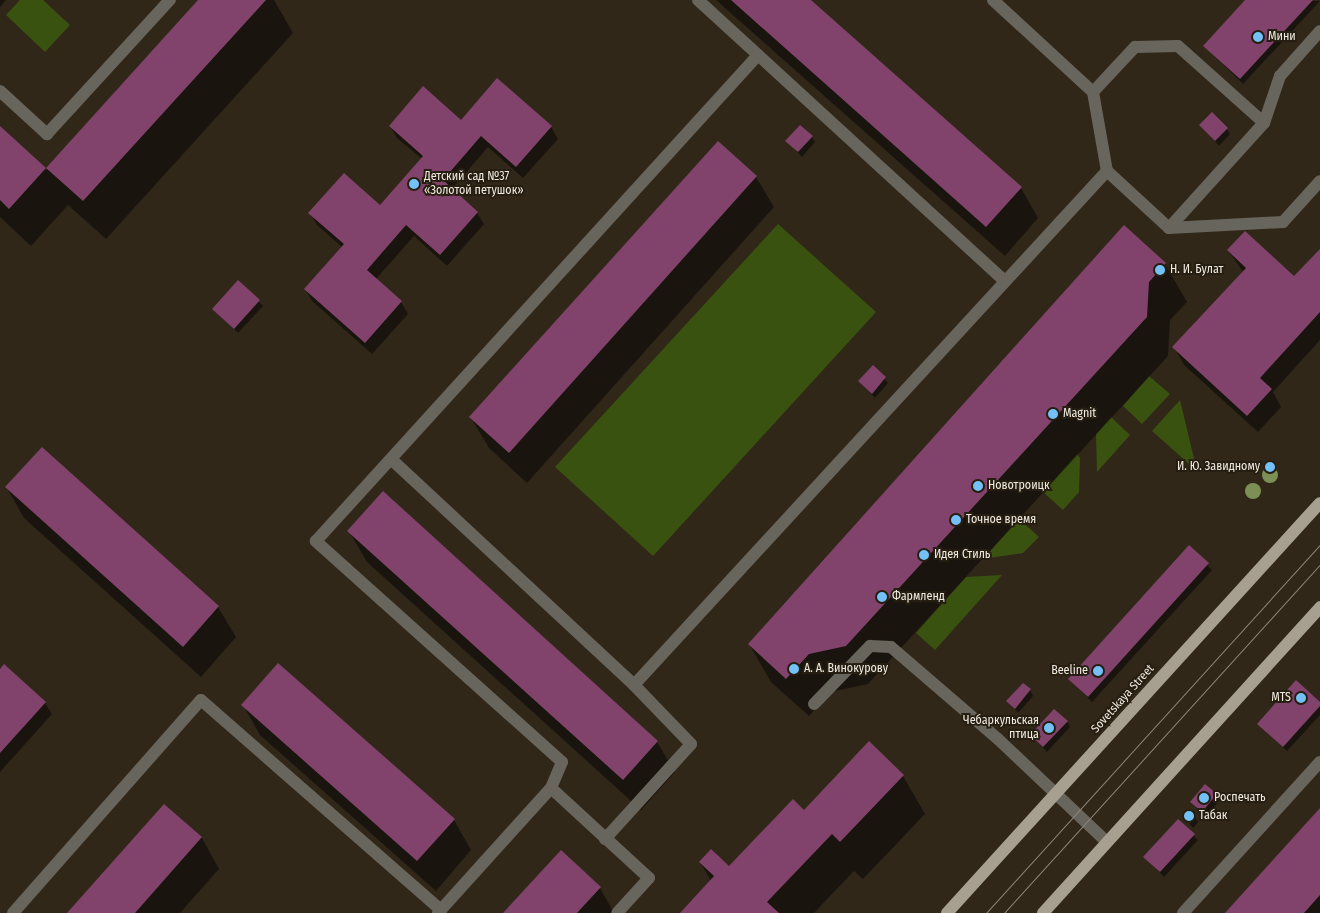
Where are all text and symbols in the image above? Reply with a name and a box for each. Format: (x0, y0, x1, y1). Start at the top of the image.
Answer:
place label: Мини (1268, 30, 1296, 44)
marker: Мини (1252, 31, 1264, 43)
place label: Детский сад №37 «Золотой петушок» (424, 170, 524, 198)
marker: Детский сад №37 «Золотой петушок» (408, 178, 420, 190)
place label: Н. И. Булат (1170, 263, 1223, 277)
marker: Н. И. Булат (1154, 264, 1166, 276)
place label: Magnit (1063, 407, 1096, 421)
marker: Magnit (1047, 408, 1059, 420)
place label: И. Ю. Завидному (1177, 460, 1260, 474)
marker: И. Ю. Завидному (1264, 461, 1276, 473)
place label: Новотроицк (988, 479, 1050, 493)
marker: Новотроицк (972, 480, 984, 492)
place label: Точное время (966, 513, 1036, 527)
marker: Точное время (950, 514, 962, 526)
place label: Идея Стиль (934, 548, 990, 562)
marker: Идея Стиль (918, 549, 930, 561)
place label: Фармленд (892, 590, 945, 604)
marker: Фармленд (876, 591, 888, 603)
place label: А. А. Винокурову (804, 662, 888, 676)
street label: Sovetskaya Street (1089, 662, 1157, 736)
marker: А. А. Винокурову (788, 663, 800, 675)
place label: Beeline (1051, 664, 1088, 678)
marker: Beeline (1092, 665, 1104, 677)
place label: MTS (1271, 691, 1291, 705)
marker: MTS (1295, 692, 1307, 704)
place label: Чебаркульская птица (963, 714, 1039, 742)
marker: Чебаркульская птица (1043, 722, 1055, 734)
place label: Роспечать (1214, 791, 1266, 805)
marker: Роспечать (1198, 792, 1210, 804)
place label: Табак (1199, 809, 1227, 823)
marker: Табак (1183, 810, 1195, 822)

